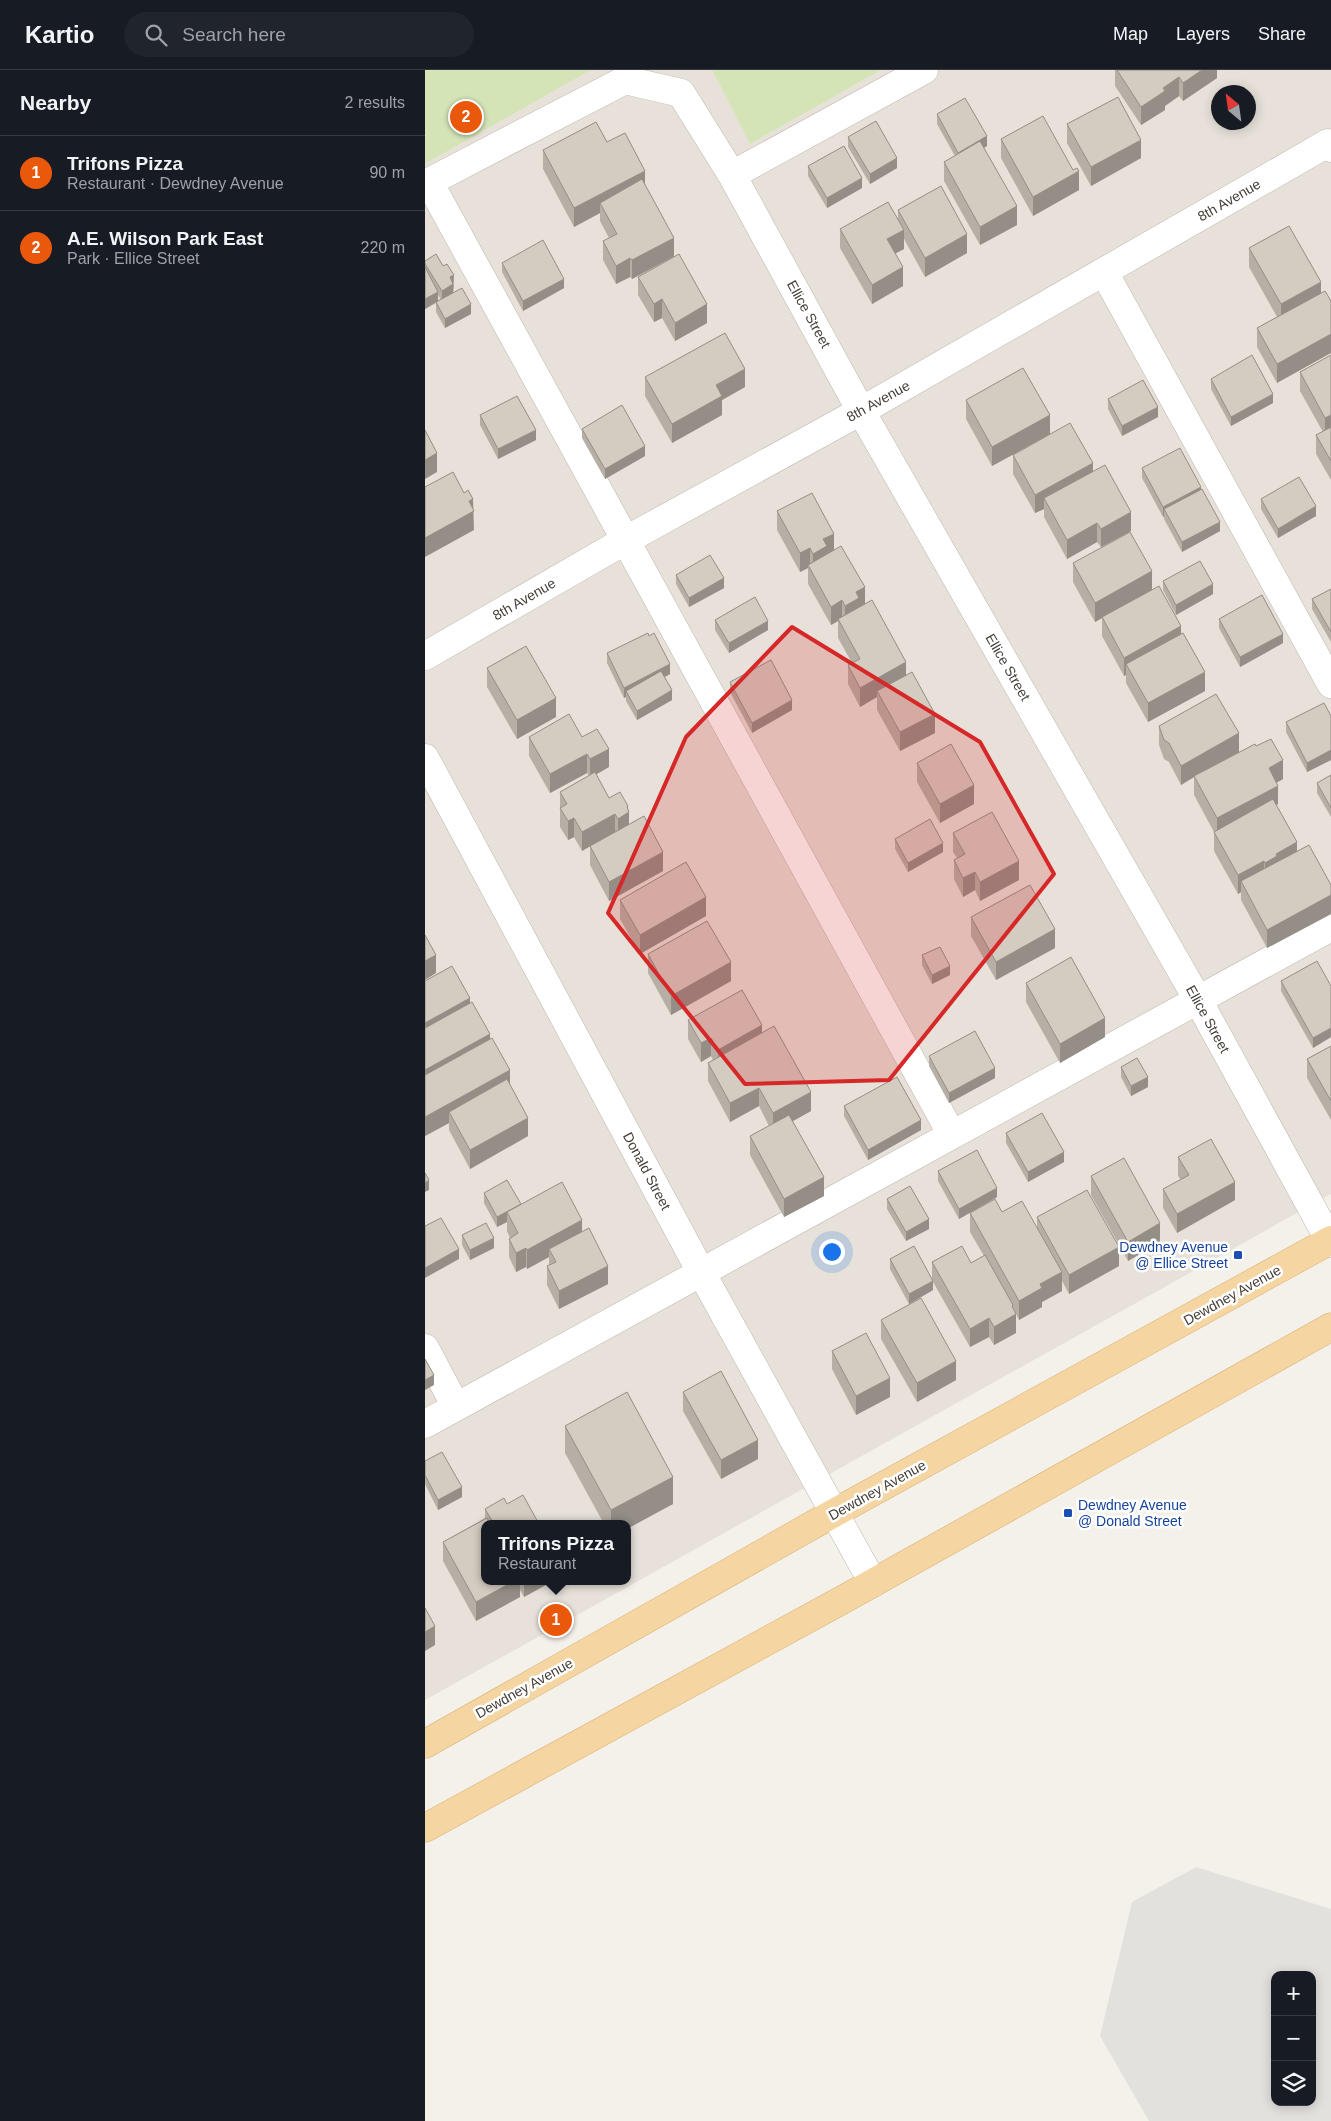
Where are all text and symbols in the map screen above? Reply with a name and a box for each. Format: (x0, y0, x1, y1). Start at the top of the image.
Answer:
search box (124, 12, 474, 57)
text: Kartio (25, 21, 94, 48)
icon: search (142, 21, 170, 49)
text: Search here (182, 24, 286, 45)
text: Map (1113, 24, 1148, 44)
text: Layers (1176, 24, 1230, 44)
text: Share (1258, 24, 1306, 44)
north arrow (1211, 85, 1256, 130)
text: Nearby (20, 91, 91, 114)
text: 2 results (345, 94, 405, 111)
pin: 2 (450, 98, 482, 136)
text: Trifons Pizza (67, 153, 183, 174)
text: 1 (32, 164, 40, 181)
text: 90 m (369, 164, 405, 181)
text: Restaurant · Dewdney Avenue (67, 175, 284, 192)
street label: 8th Avenue (1195, 176, 1263, 224)
text: A.E. Wilson Park East (67, 228, 263, 249)
text: 2 (32, 239, 40, 256)
text: 220 m (361, 239, 405, 256)
text: Park · Ellice Street (67, 250, 199, 267)
street label: Ellice Street (784, 277, 834, 351)
street label: 8th Avenue (844, 377, 913, 425)
street label: 8th Avenue (490, 575, 558, 623)
street label: Ellice Street (982, 631, 1034, 703)
street label: Ellice Street (1183, 982, 1233, 1056)
street label: Donald Street (620, 1129, 674, 1213)
your location (819, 1239, 845, 1265)
place label: Dewdney Avenue @ Ellice Street (1119, 1239, 1228, 1271)
marker: Dewdney Avenue @ Ellice Street (1232, 1249, 1244, 1261)
street label: Dewdney Avenue (1181, 1262, 1284, 1328)
street label: Dewdney Avenue (826, 1457, 929, 1523)
place label: Dewdney Avenue @ Donald Street (1078, 1497, 1187, 1529)
marker: Dewdney Avenue @ Donald Street (1062, 1507, 1074, 1519)
popup (481, 1520, 631, 1585)
text: Trifons Pizza (498, 1533, 614, 1554)
text: Restaurant (498, 1555, 576, 1572)
pin: 1 (540, 1601, 572, 1639)
street label: Dewdney Avenue (473, 1655, 576, 1721)
map controls (1271, 1971, 1316, 2106)
button: + (1271, 1971, 1316, 2016)
button: − (1271, 2016, 1316, 2061)
button: layers (1271, 2061, 1316, 2106)

